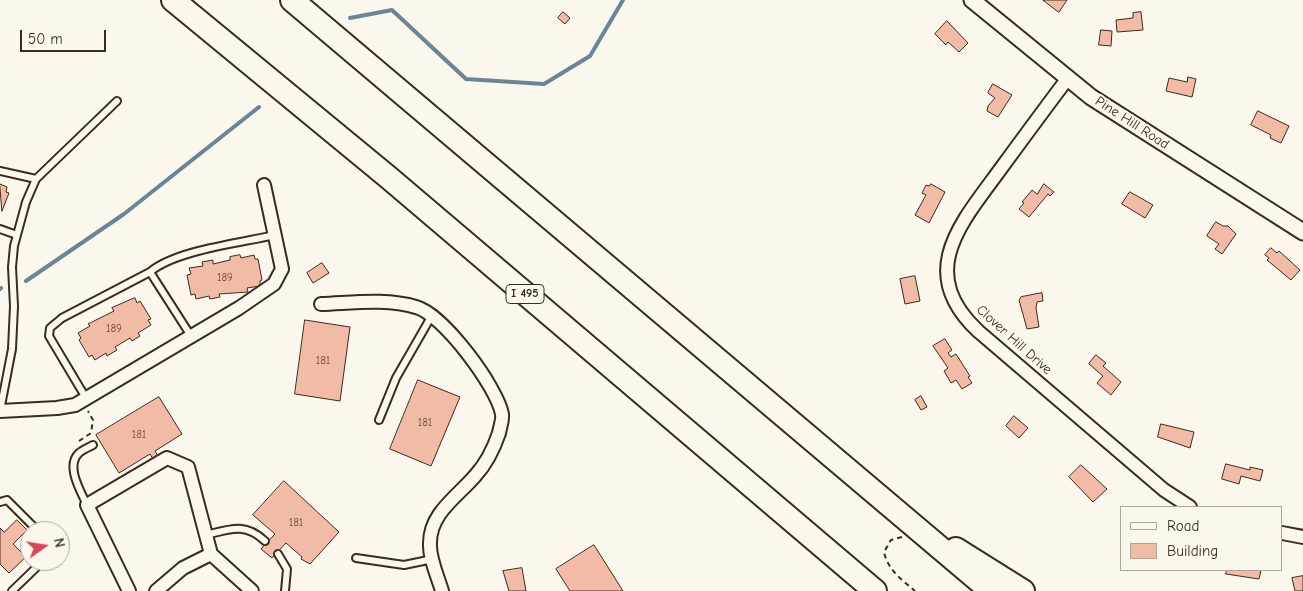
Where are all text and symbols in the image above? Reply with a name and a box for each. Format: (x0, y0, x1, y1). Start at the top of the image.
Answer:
scale bar (22, 20, 109, 52)
text: 50 m (28, 30, 63, 48)
street label: Pine Hill Road (1092, 93, 1172, 153)
house number: 189 (217, 271, 233, 285)
road number: I 495 (506, 284, 544, 304)
street label: Clover Hill Drive (973, 302, 1055, 378)
house number: 189 (106, 322, 122, 336)
house number: 181 (316, 354, 330, 368)
house number: 181 (418, 416, 432, 430)
house number: 181 (132, 428, 146, 442)
legend (1120, 506, 1283, 571)
house number: 181 (289, 516, 303, 530)
text: Road (1167, 517, 1199, 535)
north arrow (20, 521, 70, 571)
text: N (50, 536, 68, 549)
text: Building (1167, 542, 1218, 560)

